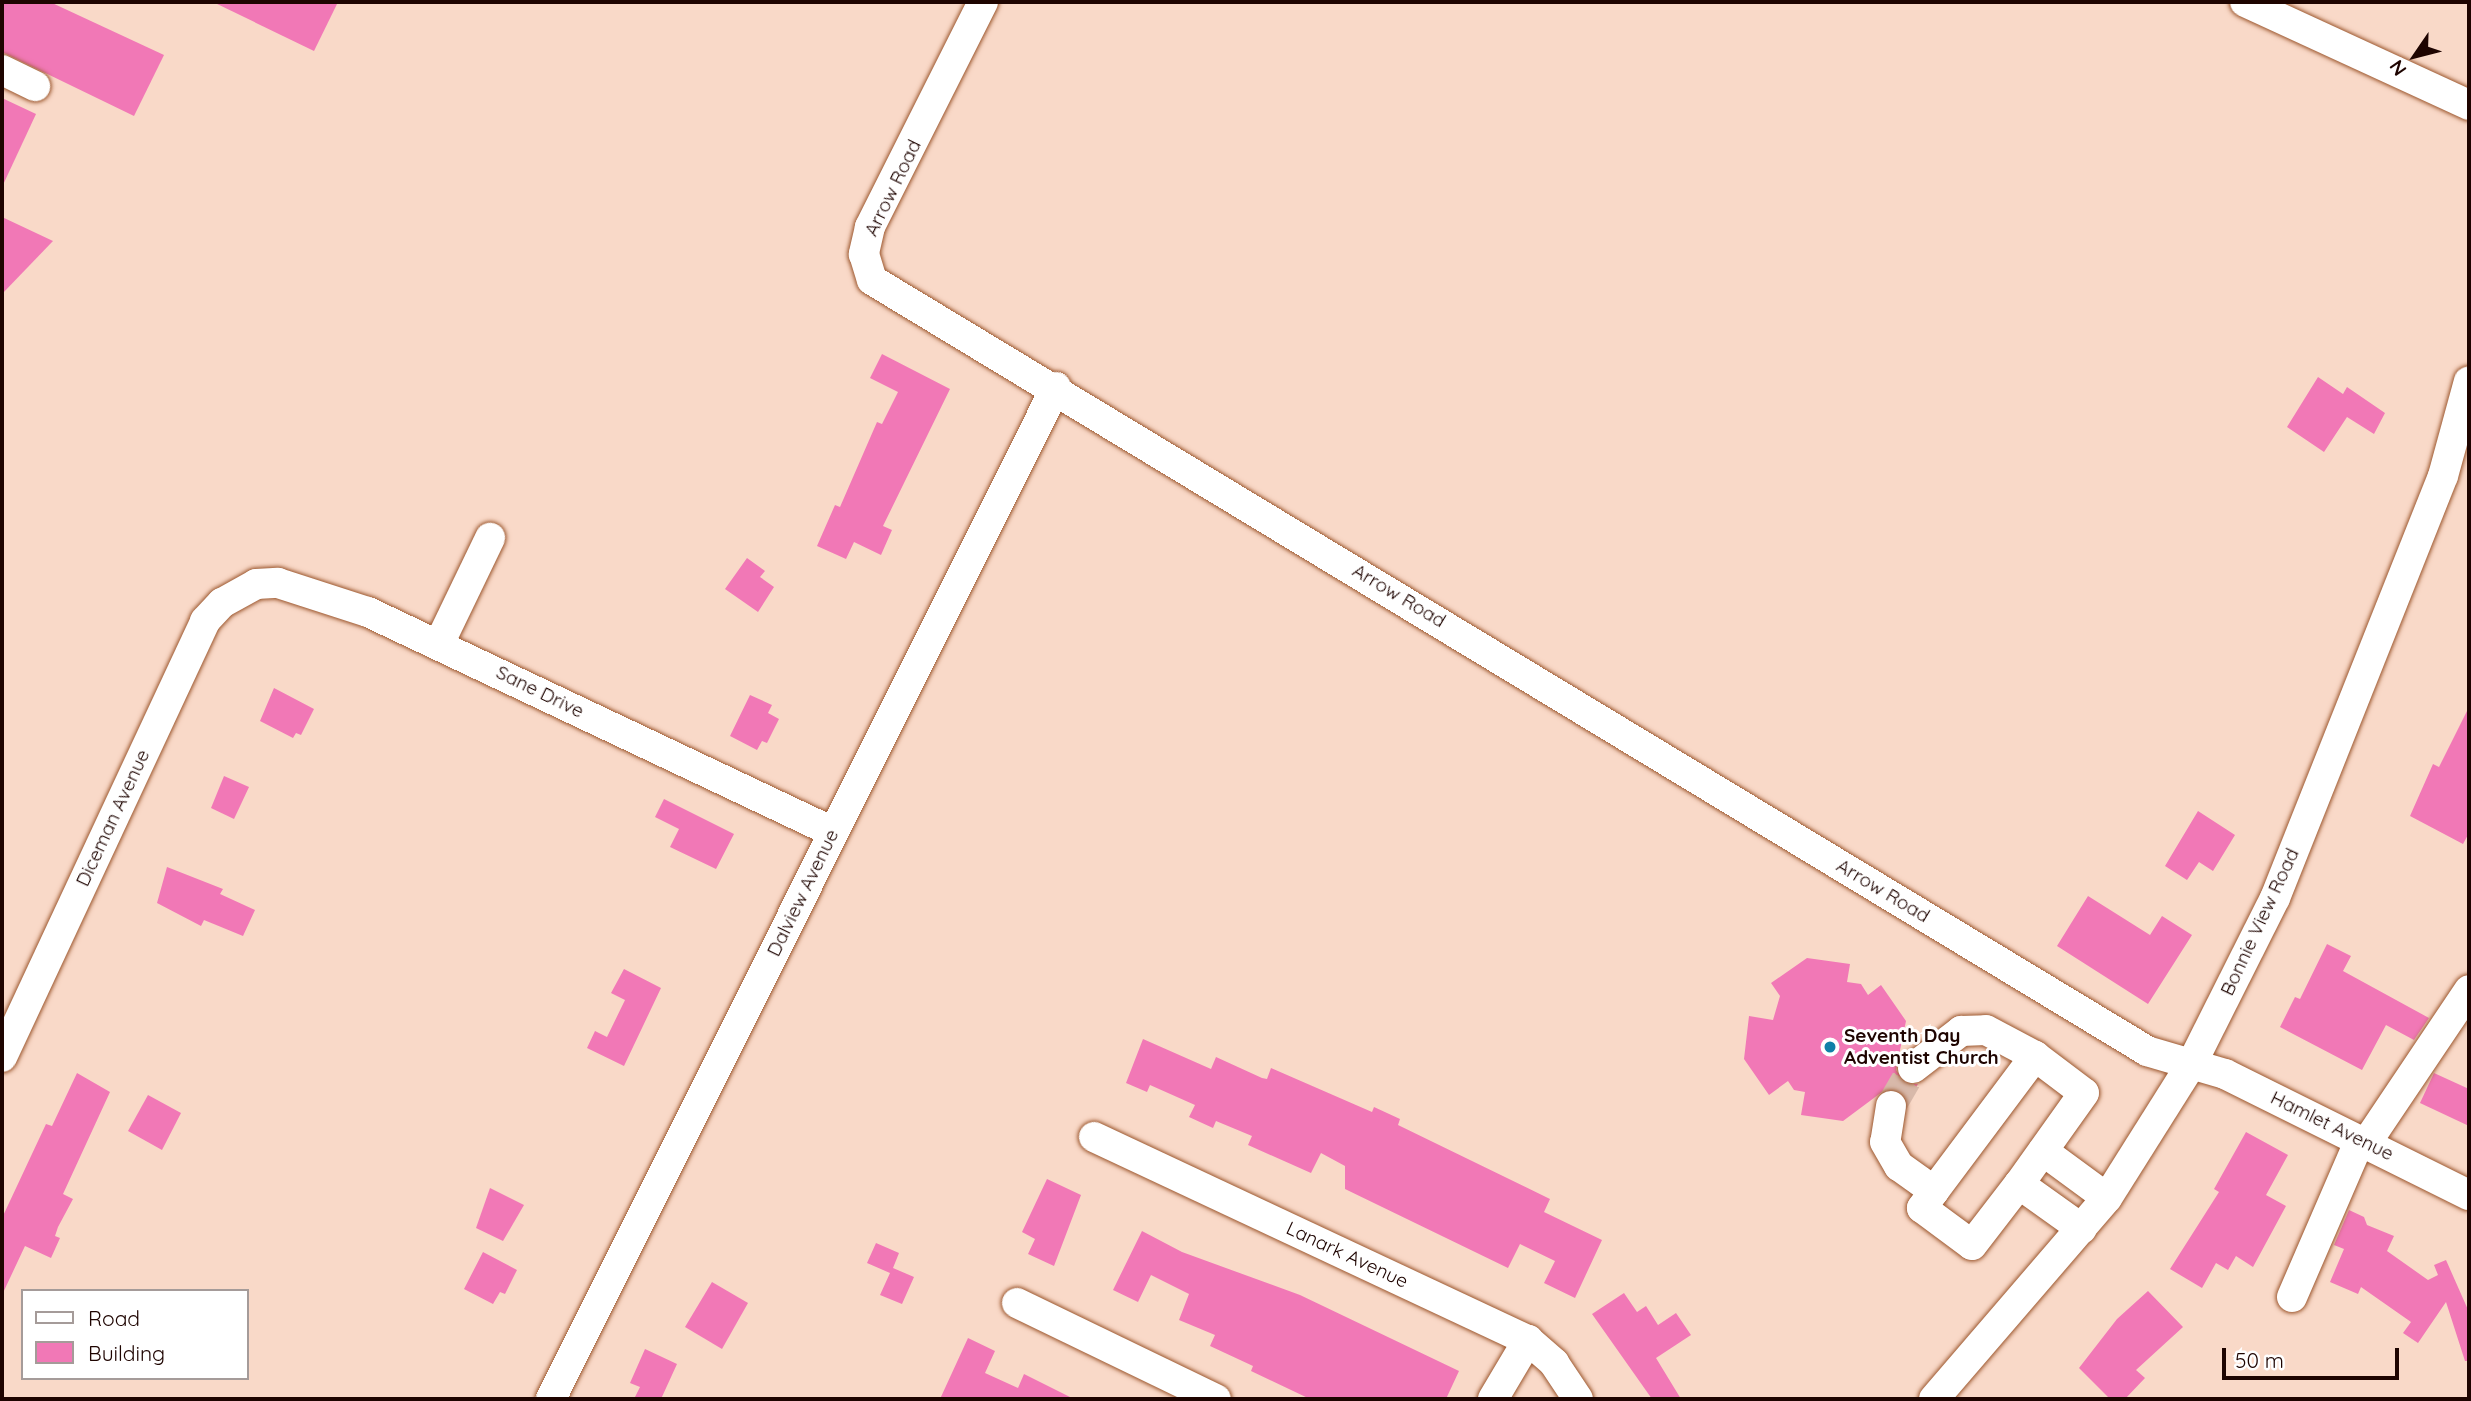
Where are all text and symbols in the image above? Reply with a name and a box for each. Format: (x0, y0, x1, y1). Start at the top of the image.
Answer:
north arrow (2380, 21, 2450, 91)
text: N (2384, 55, 2412, 81)
street label: Arrow Road (860, 136, 926, 240)
street label: Arrow Road (1348, 559, 1450, 633)
street label: Sane Drive (492, 661, 588, 723)
street label: Diceman Avenue (71, 746, 155, 890)
street label: Dalview Avenue (762, 826, 844, 960)
street label: Bonnie View Road (2216, 845, 2304, 999)
street label: Arrow Road (1832, 854, 1934, 928)
place label: Seventh Day Adventist Church (1844, 1025, 1999, 1069)
marker: Seventh Day Adventist Church (1822, 1039, 1838, 1055)
street label: Hamlet Avenue (2267, 1086, 2397, 1166)
street label: Lanark Avenue (1282, 1217, 1412, 1293)
legend (21, 1289, 248, 1380)
text: Road (88, 1305, 140, 1331)
scale bar (2226, 1334, 2403, 1378)
text: Building (88, 1340, 165, 1366)
text: 50 m (2235, 1347, 2284, 1373)

